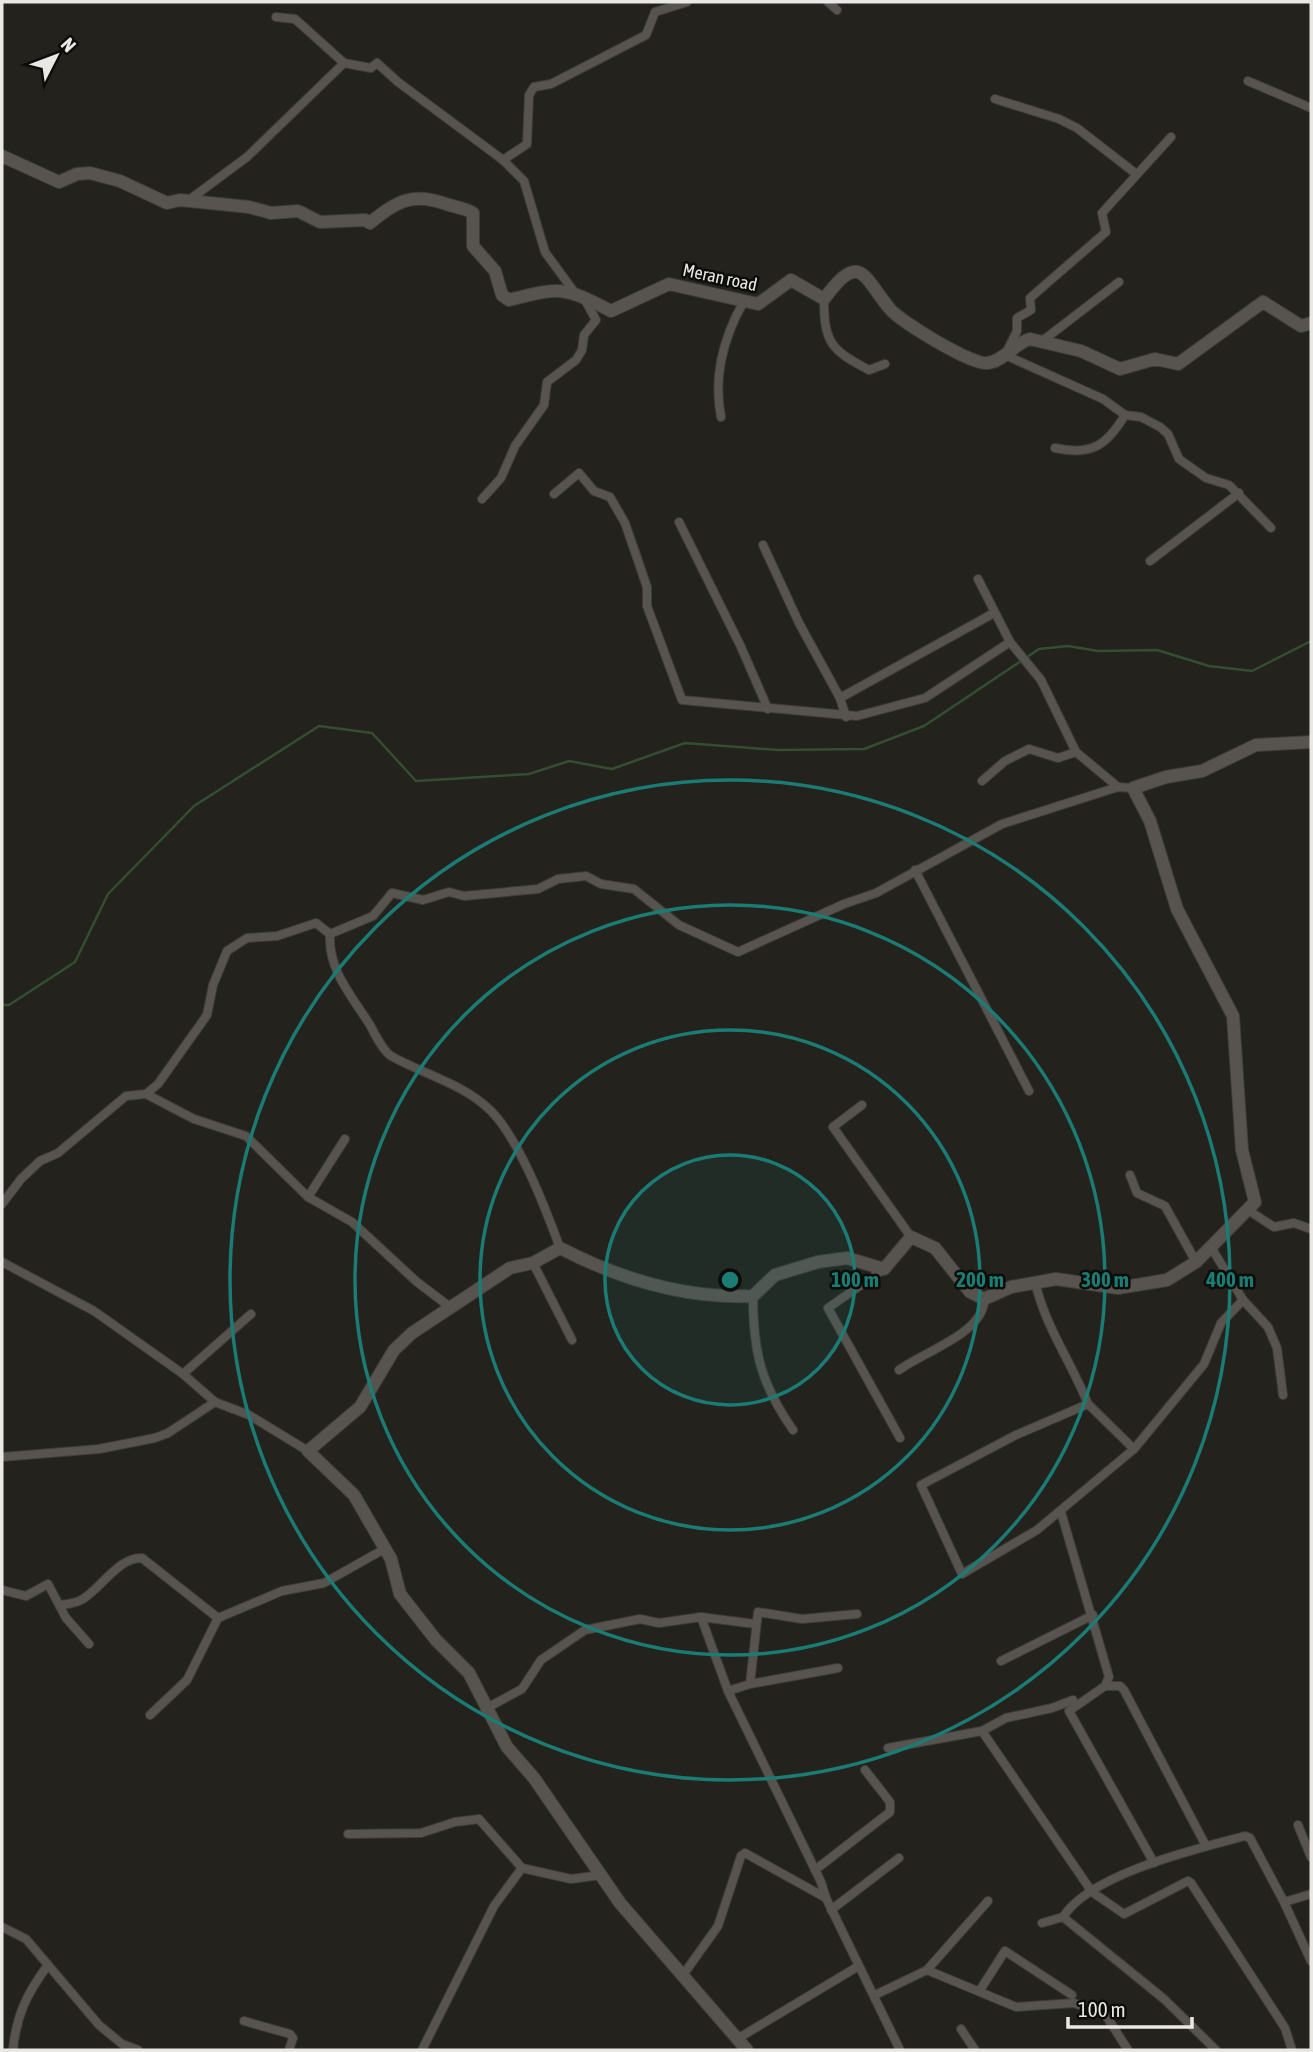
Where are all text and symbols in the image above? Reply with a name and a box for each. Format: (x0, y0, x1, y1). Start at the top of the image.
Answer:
north arrow (21, 21, 91, 91)
text: N (57, 33, 81, 56)
street label: Meran road (681, 259, 759, 295)
text: 100 m (831, 1267, 879, 1291)
text: 200 m (956, 1267, 1004, 1291)
text: 300 m (1081, 1267, 1129, 1291)
text: 400 m (1205, 1267, 1254, 1291)
centre of rings (718, 1268, 742, 1292)
scale bar (1068, 1986, 1192, 2030)
text: 100 m (1078, 1997, 1126, 2021)

